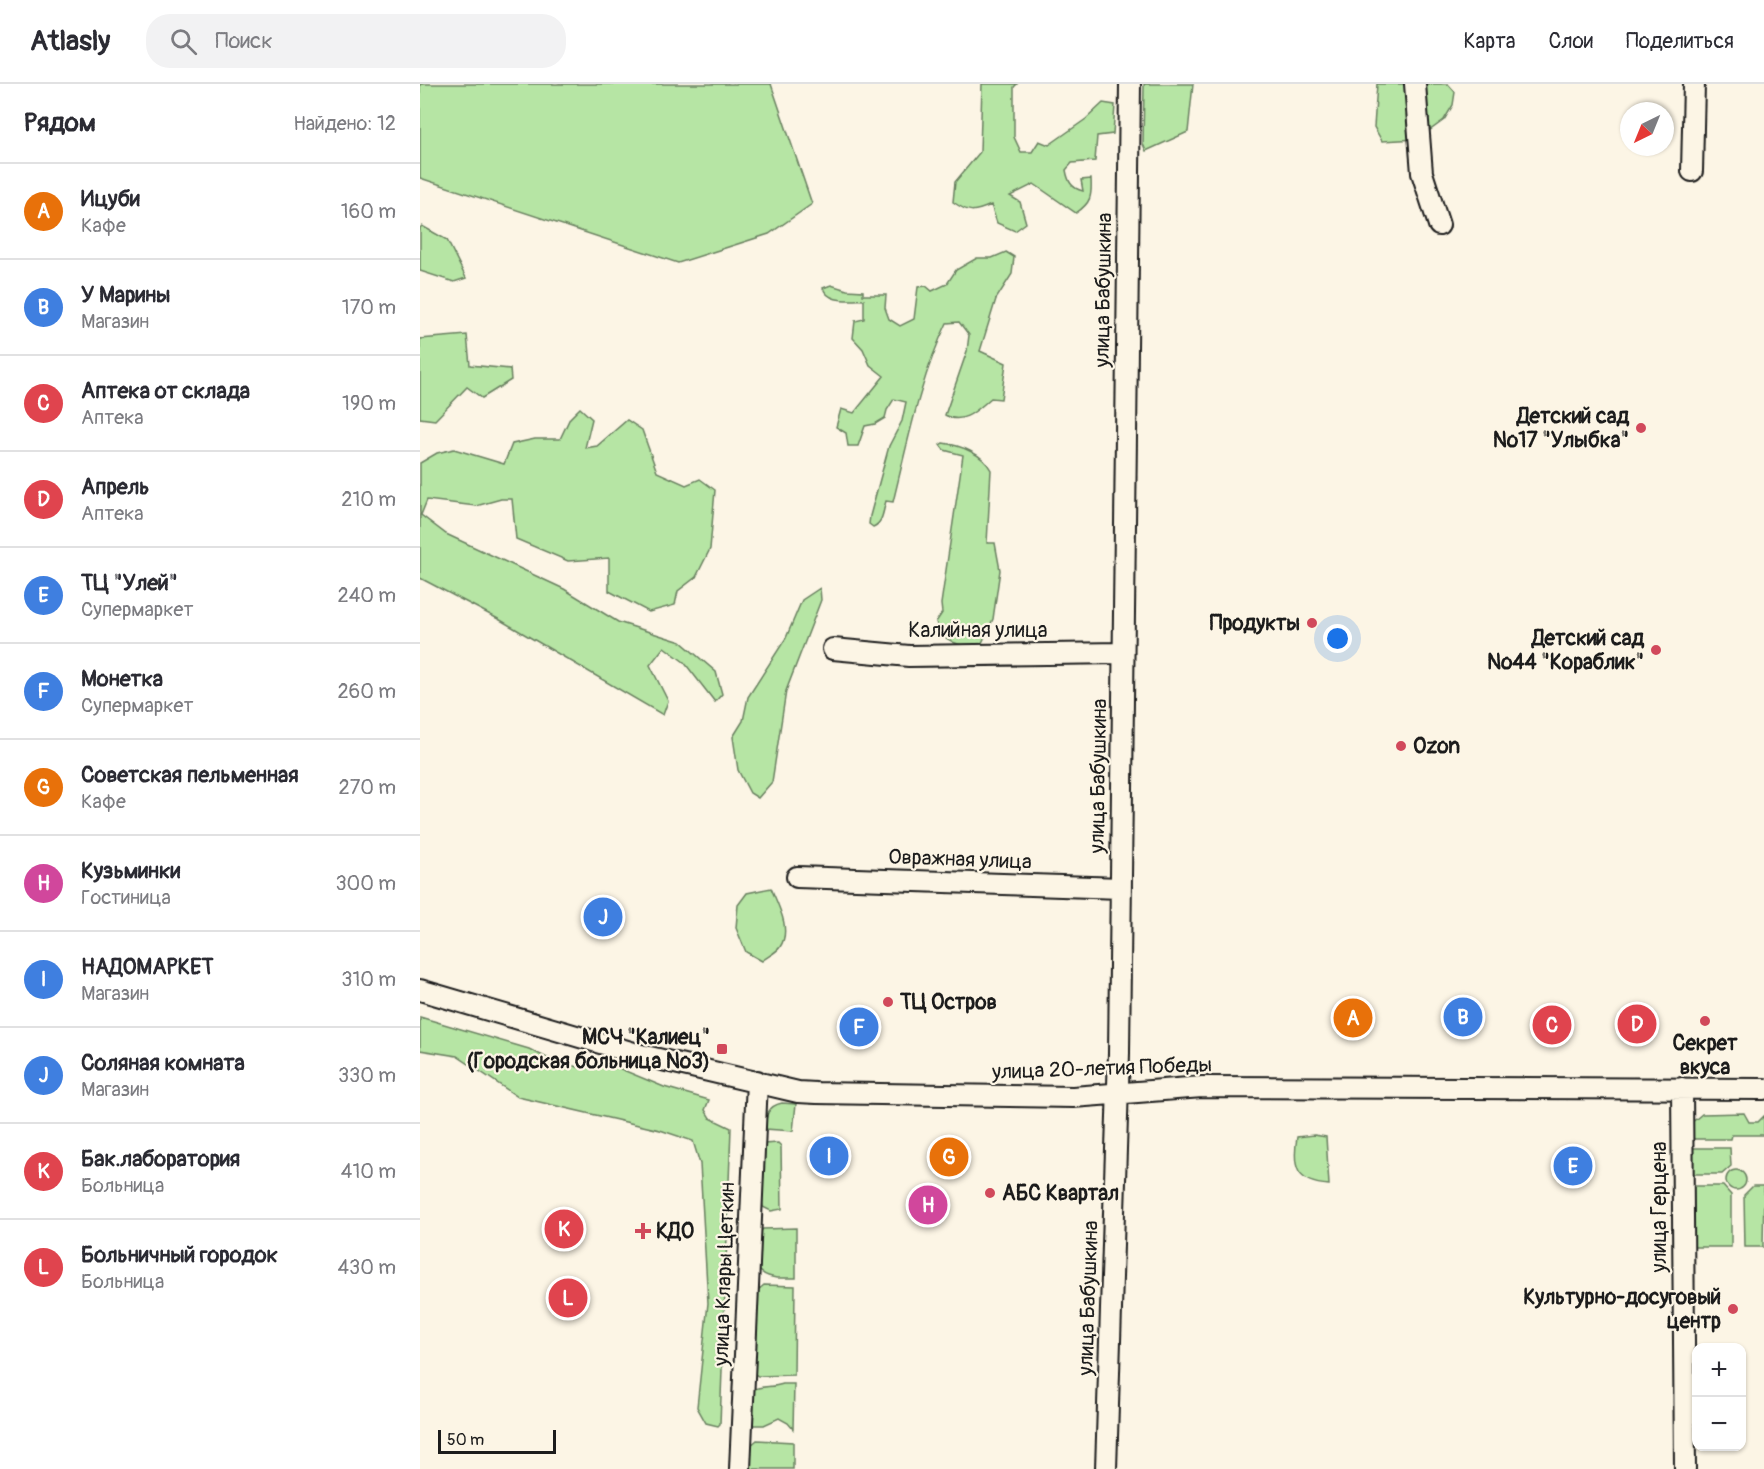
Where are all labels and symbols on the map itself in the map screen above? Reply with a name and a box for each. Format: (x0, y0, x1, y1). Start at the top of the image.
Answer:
north arrow (1620, 102, 1674, 156)
street label: улица Бабушкина (1089, 212, 1118, 369)
place label: Детский сад №17 "Улыбка" (1493, 403, 1629, 454)
marker: Детский сад №17 "Улыбка" (1634, 421, 1648, 435)
place label: Продукты (1210, 610, 1300, 637)
marker: Продукты (1305, 616, 1319, 630)
street label: Калийная улица (908, 617, 1048, 644)
your location (1323, 624, 1352, 653)
place label: Детский сад №44 "Кораблик" (1487, 625, 1644, 676)
marker: Детский сад №44 "Кораблик" (1649, 643, 1663, 657)
street label: улица Бабушкина (1084, 698, 1113, 855)
place label: Ozon (1413, 733, 1460, 760)
marker: Ozon (1394, 739, 1408, 753)
street label: Овражная улица (888, 843, 1032, 875)
pin: J (584, 894, 622, 940)
place label: ТЦ Остров (899, 989, 997, 1016)
pin: B (1444, 994, 1482, 1040)
marker: ТЦ Остров (881, 995, 895, 1009)
pin: A (1334, 996, 1372, 1040)
pin: C (1532, 1002, 1572, 1048)
pin: D (1618, 1002, 1656, 1046)
pin: F (840, 1004, 878, 1050)
marker: Секрет вкуса (1698, 1014, 1712, 1028)
place label: МСЧ "Калиец" (Городская больница №3) (467, 1024, 710, 1075)
place label: Секрет вкуса (1673, 1030, 1738, 1081)
marker: МСЧ "Калиец" (Городская больница №3) (715, 1042, 729, 1056)
street label: улица 20-летия Победы (991, 1051, 1212, 1086)
pin: I (810, 1134, 848, 1178)
pin: G (930, 1134, 968, 1180)
street label: улица Герцена (1646, 1142, 1673, 1273)
pin: E (1554, 1144, 1592, 1188)
place label: АБС Квартал (1002, 1180, 1119, 1207)
street label: улица Клары Цеткин (708, 1182, 741, 1368)
pin: H (908, 1182, 948, 1228)
marker: АБС Квартал (983, 1186, 997, 1200)
pin: K (544, 1206, 584, 1252)
place label: КДО (656, 1218, 694, 1245)
street label: улица Бабушкина (1072, 1220, 1105, 1377)
marker: КДО (634, 1222, 652, 1240)
pin: L (548, 1276, 588, 1320)
place label: Культурно-досуговый центр (1523, 1284, 1721, 1335)
marker: Культурно-досуговый центр (1726, 1302, 1740, 1316)
scale bar (438, 1427, 556, 1454)

